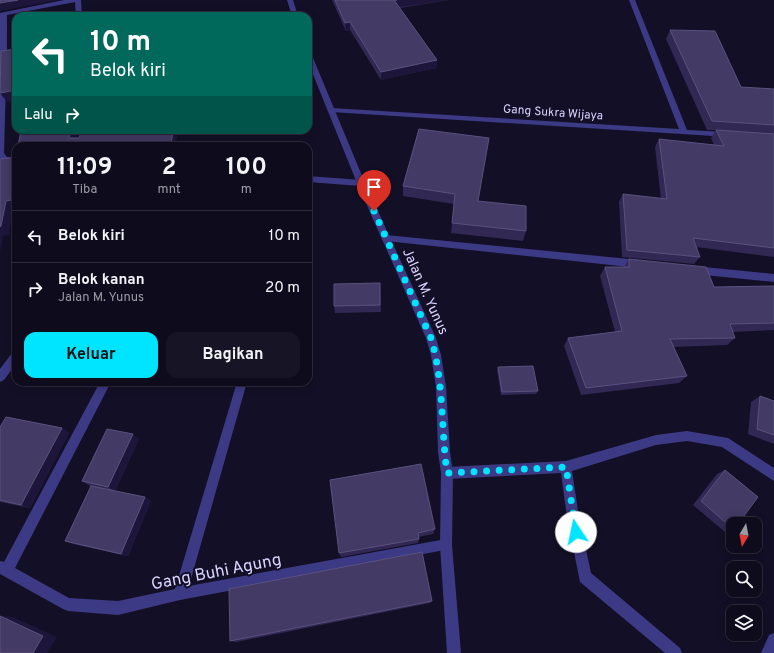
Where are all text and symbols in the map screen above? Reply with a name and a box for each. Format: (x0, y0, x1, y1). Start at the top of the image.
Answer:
text: 10 m (90, 25, 151, 61)
icon: left (24, 28, 76, 80)
text: Belok kiri (90, 60, 166, 83)
street label: Gang Sukra Wijaya (502, 102, 603, 124)
icon: right (61, 104, 83, 126)
text: Lalu (24, 106, 53, 125)
text: 11:09 (57, 153, 113, 183)
text: 2 (162, 153, 176, 183)
text: 100 (226, 153, 267, 183)
pin (357, 170, 391, 211)
icon: arrive (363, 176, 385, 198)
text: Tiba (72, 182, 97, 198)
text: mnt (158, 182, 181, 198)
text: m (241, 182, 252, 198)
icon: left (24, 226, 46, 248)
text: Belok kiri (58, 227, 125, 246)
text: 10 m (269, 227, 300, 246)
street label: Jalan M. Yunus (398, 246, 451, 337)
text: Belok kanan (58, 271, 145, 290)
icon: right (24, 278, 46, 300)
text: 20 m (265, 279, 300, 298)
text: Jalan M. Yunus (58, 290, 144, 306)
button: Keluar (24, 332, 158, 378)
button: Bagikan (166, 332, 300, 378)
position arrow (555, 511, 597, 553)
north arrow (726, 517, 762, 553)
map controls (726, 517, 762, 641)
street label: Gang Buhi Agung (149, 550, 283, 596)
button: search (726, 561, 762, 597)
button: layers (726, 605, 762, 641)

